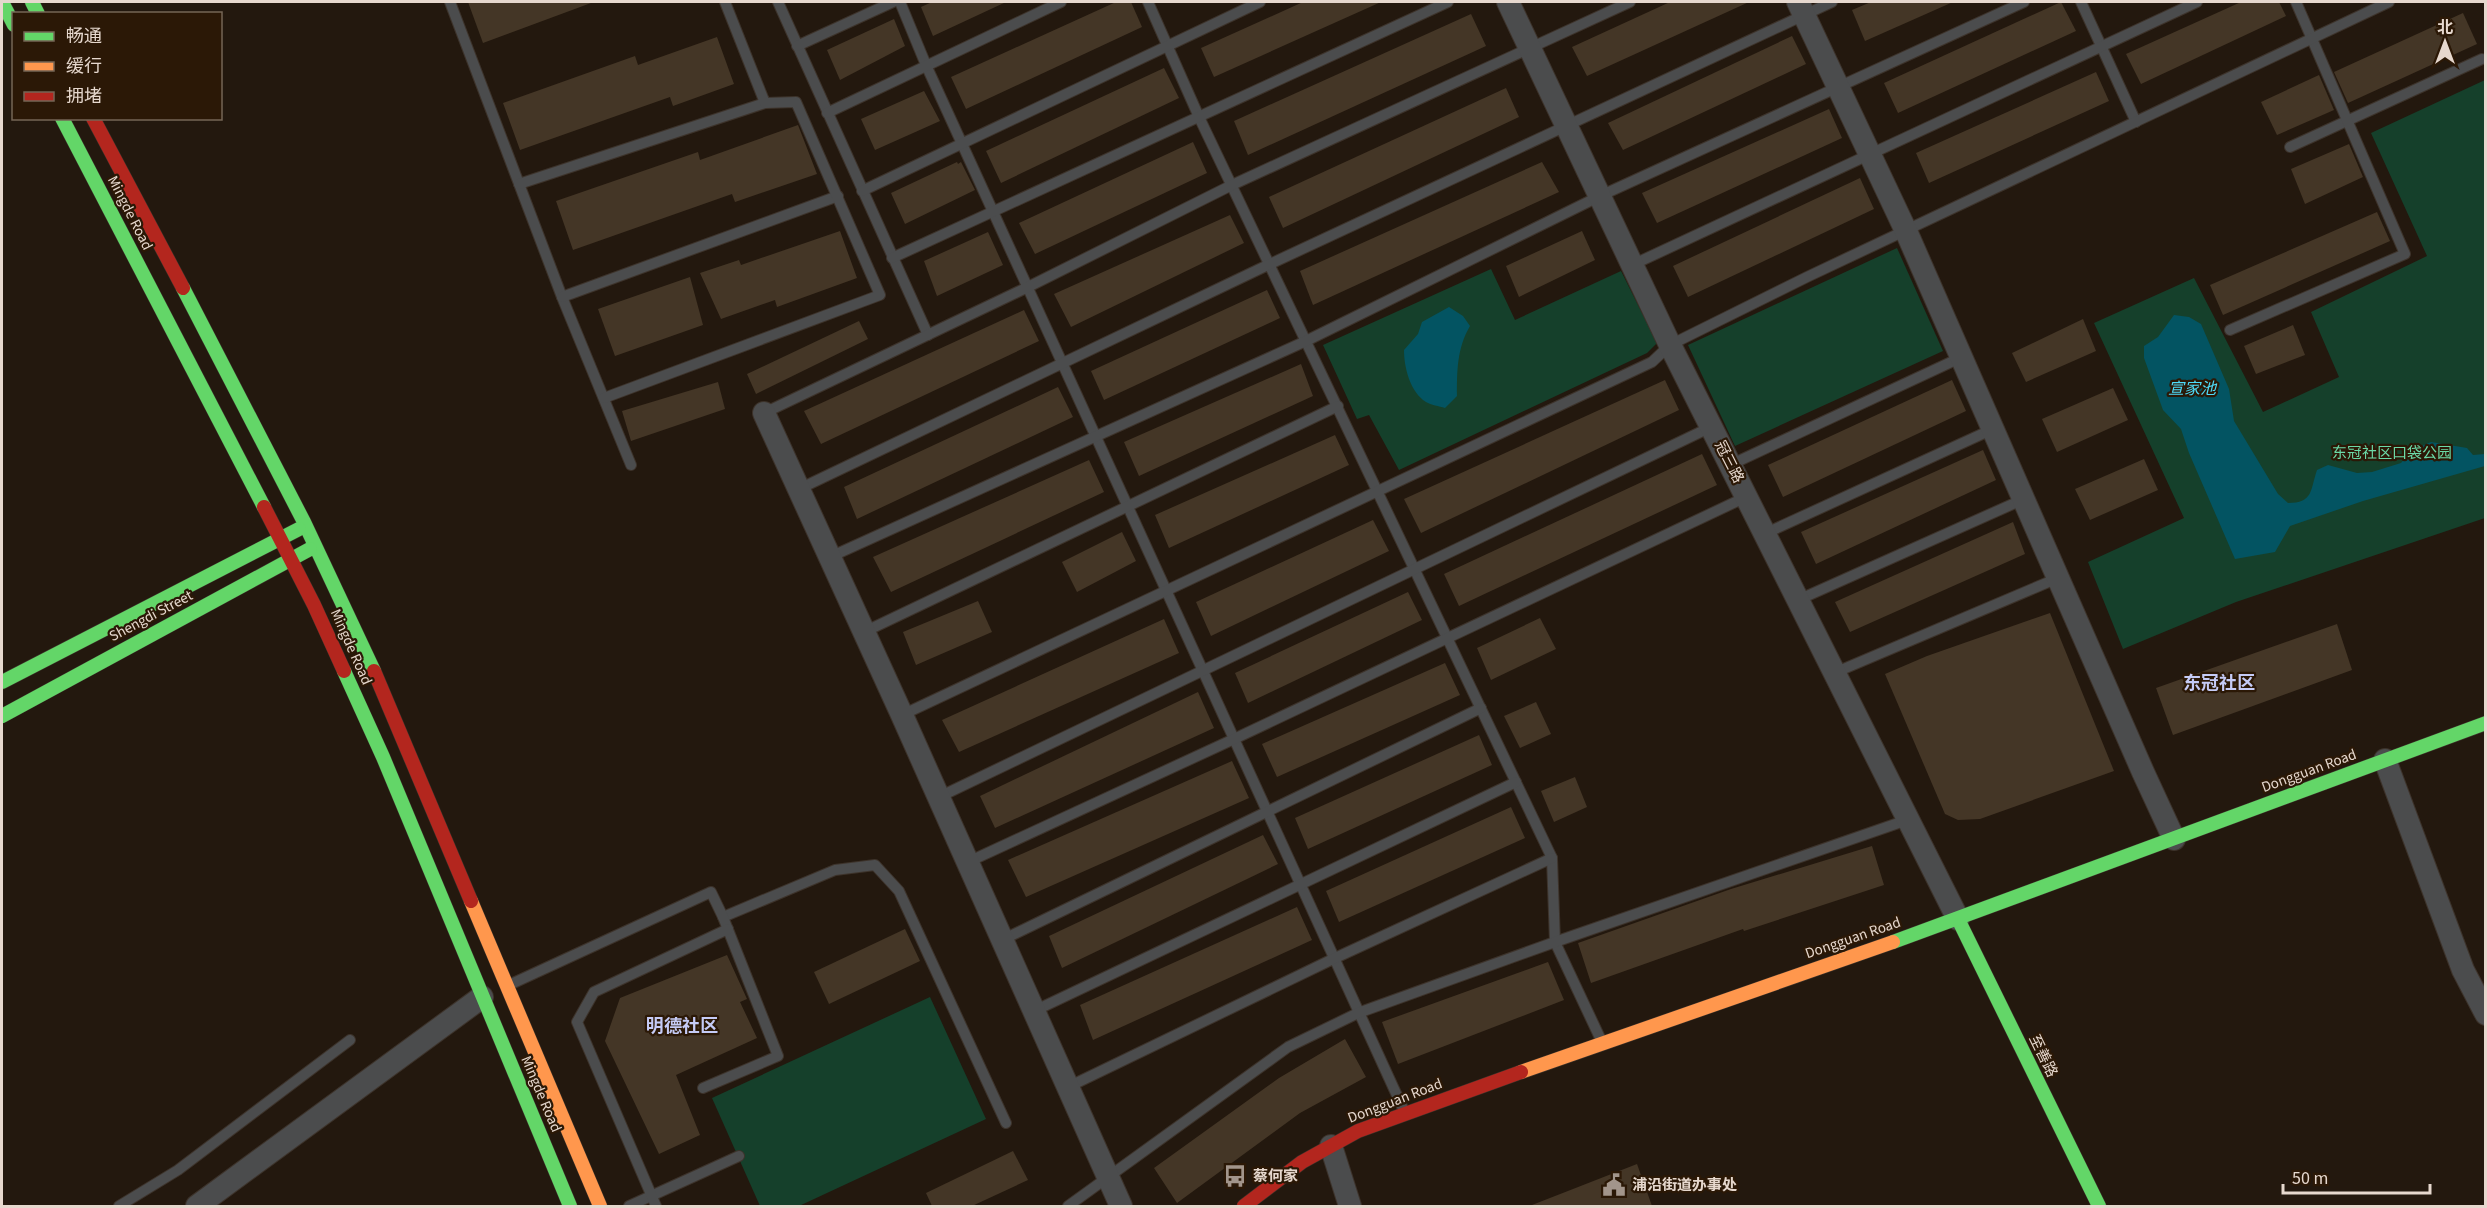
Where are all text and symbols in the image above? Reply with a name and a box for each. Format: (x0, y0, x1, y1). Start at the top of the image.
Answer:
legend (12, 12, 222, 120)
north arrow (2415, 12, 2475, 72)
text: 北 (2437, 17, 2453, 39)
text: 畅通 (66, 24, 102, 49)
text: 缓行 (66, 54, 102, 79)
text: 拥堵 (66, 84, 102, 109)
street label: Mingde Road (102, 172, 158, 254)
water label: 宣家池 (2168, 378, 2218, 400)
street label: 冠三路 (1709, 437, 1749, 487)
park label: 东冠社区口袋公园 (2332, 443, 2452, 464)
street label: Shengdi Street (106, 585, 196, 647)
street label: Mingde Road (325, 606, 377, 688)
district label: 东冠社区 (2183, 671, 2255, 696)
street label: Dongguan Road (2259, 744, 2359, 798)
street label: Dongguan Road (1802, 912, 1904, 964)
district label: 明德社区 (646, 1014, 718, 1039)
street label: 至善路 (2024, 1031, 2062, 1081)
street label: Mingde Road (515, 1053, 567, 1135)
street label: Dongguan Road (1345, 1073, 1445, 1129)
scale bar (2283, 1157, 2430, 1195)
bus stop icon: 蔡何家 (1222, 1163, 1248, 1189)
place label: 蔡何家 (1253, 1166, 1298, 1187)
text: 50 m (2292, 1166, 2328, 1191)
public building icon: 浦沿街道办事处 (1601, 1172, 1627, 1198)
place label: 浦沿街道办事处 (1632, 1175, 1737, 1196)

